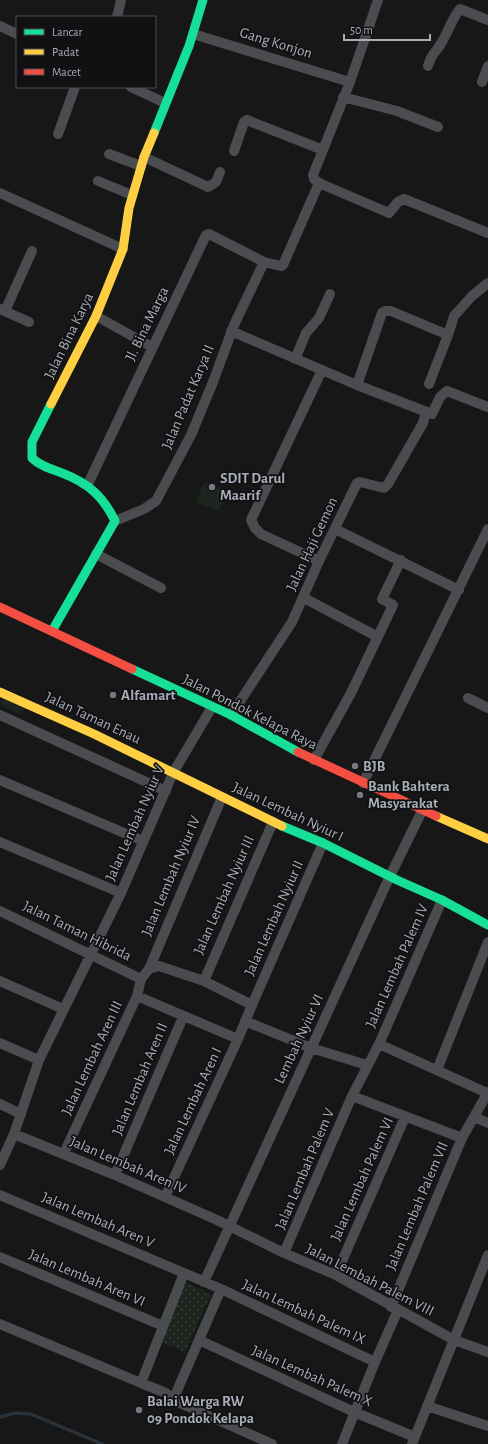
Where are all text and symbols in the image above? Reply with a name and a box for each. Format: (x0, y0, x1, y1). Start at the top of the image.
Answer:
legend (16, 16, 156, 88)
scale bar (344, 16, 430, 42)
text: 50 m (350, 24, 373, 36)
street label: Gang Konjon (238, 25, 314, 61)
text: Lancar (52, 26, 83, 38)
text: Padat (52, 46, 79, 58)
text: Macet (52, 66, 81, 78)
street label: Jl. Bina Marga (123, 285, 171, 363)
street label: Jalan Bina Karya (42, 291, 96, 381)
street label: Jalan Padat Karya II (159, 343, 217, 451)
place label: SDIT Darul Maarif (220, 471, 285, 503)
marker: SDIT Darul Maarif (207, 482, 217, 492)
street label: Jalan Haji Gemon (284, 495, 340, 593)
street label: Jalan Pondok Kelapa Raya (180, 672, 320, 753)
place label: Alfamart (121, 688, 176, 703)
street label: Jalan Taman Enau (43, 689, 143, 747)
marker: Alfamart (108, 690, 118, 700)
place label: BJB (363, 759, 386, 774)
marker: BJB (350, 761, 360, 771)
street label: Jalan Lembah Nyiur V (103, 762, 167, 883)
place label: Bank Bahtera Masyarakat (368, 779, 450, 811)
street label: Jalan Lembah Nyiur I (230, 780, 346, 844)
marker: Bank Bahtera Masyarakat (355, 790, 365, 800)
street label: Jalan Lembah Nyiur IV (139, 813, 203, 938)
street label: Jalan Lembah Nyiur III (191, 833, 257, 957)
street label: Jalan Lembah Nyiur II (242, 858, 306, 978)
street label: Jalan Taman Hibrida (20, 898, 134, 964)
street label: Jalan Lembah Palem IV (363, 901, 431, 1030)
street label: Lembah Nyiur VI (272, 992, 326, 1086)
street label: Jalan Lembah Aren III (59, 998, 125, 1118)
street label: Jalan Lembah Aren II (110, 1021, 170, 1137)
street label: Jalan Lembah Aren I (162, 1045, 224, 1157)
street label: Jalan Lembah Palem V (273, 1106, 337, 1232)
street label: Jalan Lembah Palem VI (328, 1115, 396, 1243)
street label: Jalan Lembah Aren IV (68, 1134, 189, 1196)
street label: Jalan Lembah Palem VII (383, 1140, 451, 1272)
street label: Jalan Lembah Aren V (39, 1189, 157, 1251)
street label: Jalan Lembah Palem VIII (303, 1241, 437, 1319)
street label: Jalan Lembah Aren VI (27, 1247, 147, 1309)
street label: Jalan Lembah Palem IX (240, 1277, 368, 1347)
street label: Jalan Lembah Palem X (249, 1343, 375, 1409)
place label: Balai Warga RW 09 Pondok Kelapa (147, 1394, 254, 1426)
marker: Balai Warga RW 09 Pondok Kelapa (134, 1405, 144, 1415)

